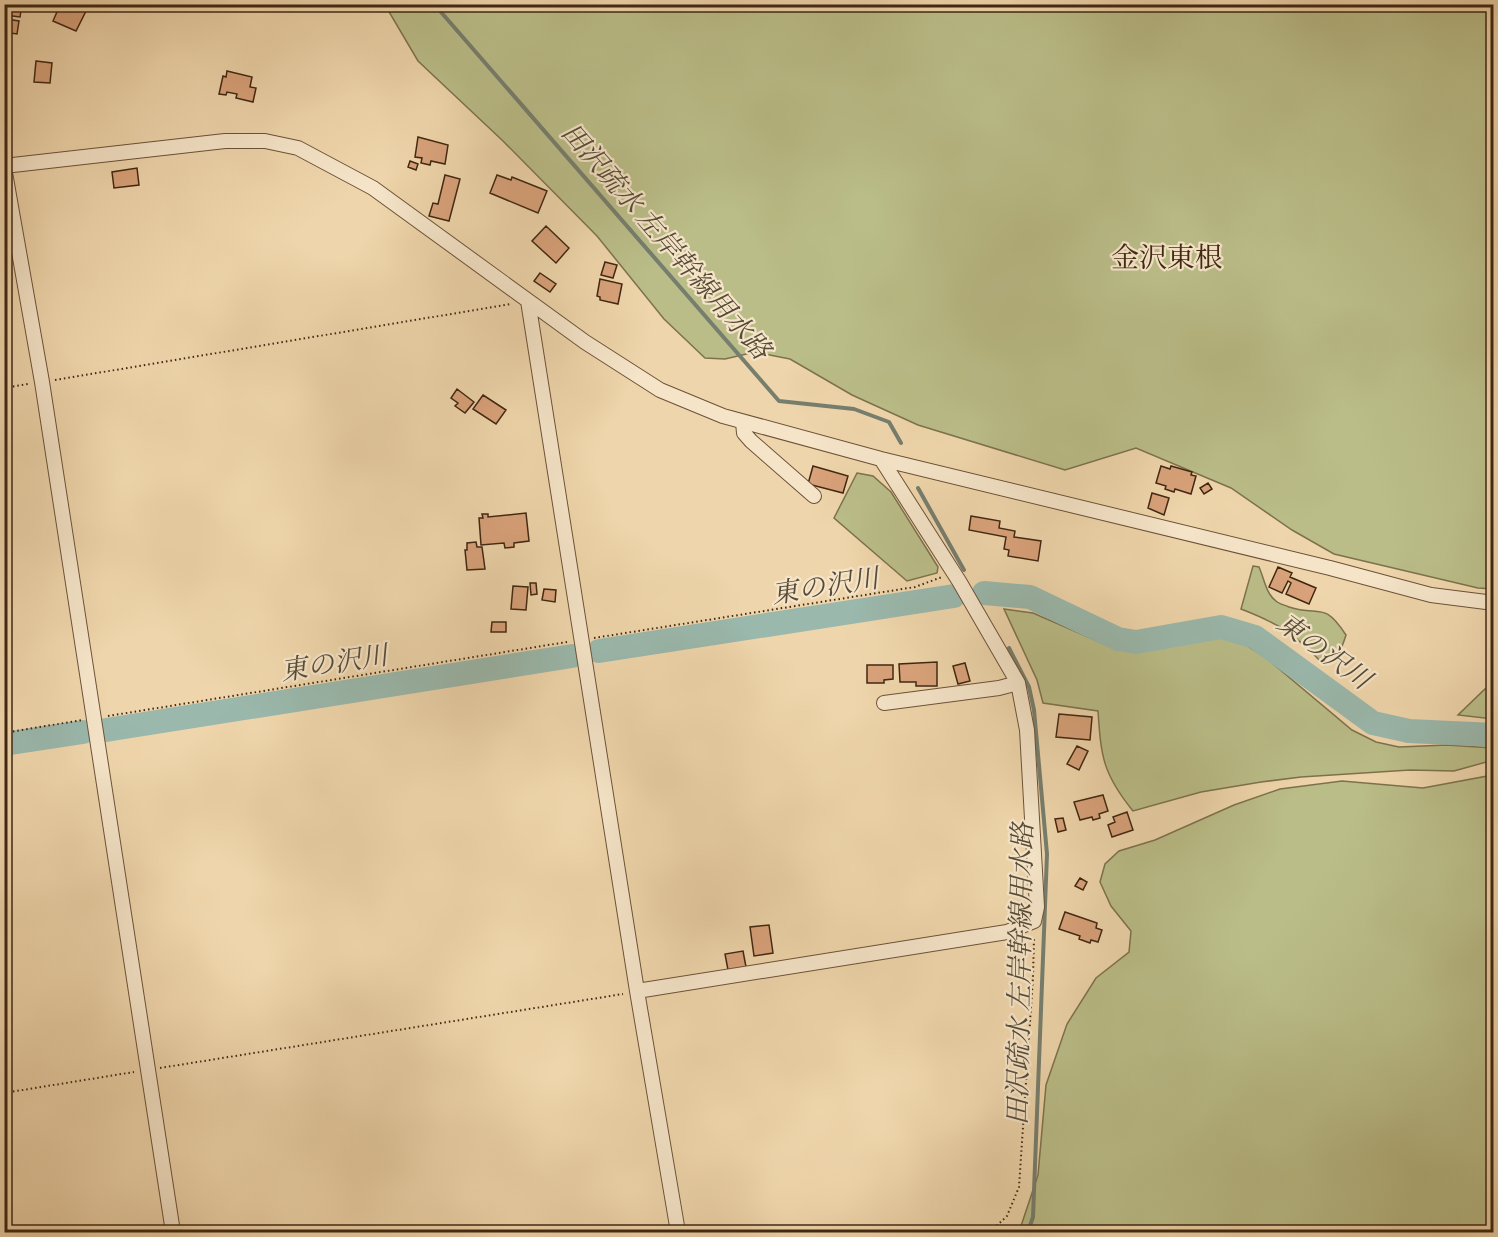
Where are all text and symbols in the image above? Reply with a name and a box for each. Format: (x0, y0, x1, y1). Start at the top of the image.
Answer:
water label: 田沢疏水 左岸幹線用水路 (550, 116, 779, 371)
district label: 金沢東根 (1111, 240, 1223, 280)
water label: 東の沢川 (769, 560, 885, 616)
water label: 東の沢川 (1267, 606, 1380, 702)
water label: 東の沢川 (278, 637, 394, 693)
water label: 田沢疏水 左岸幹線用水路 (1000, 820, 1045, 1126)

